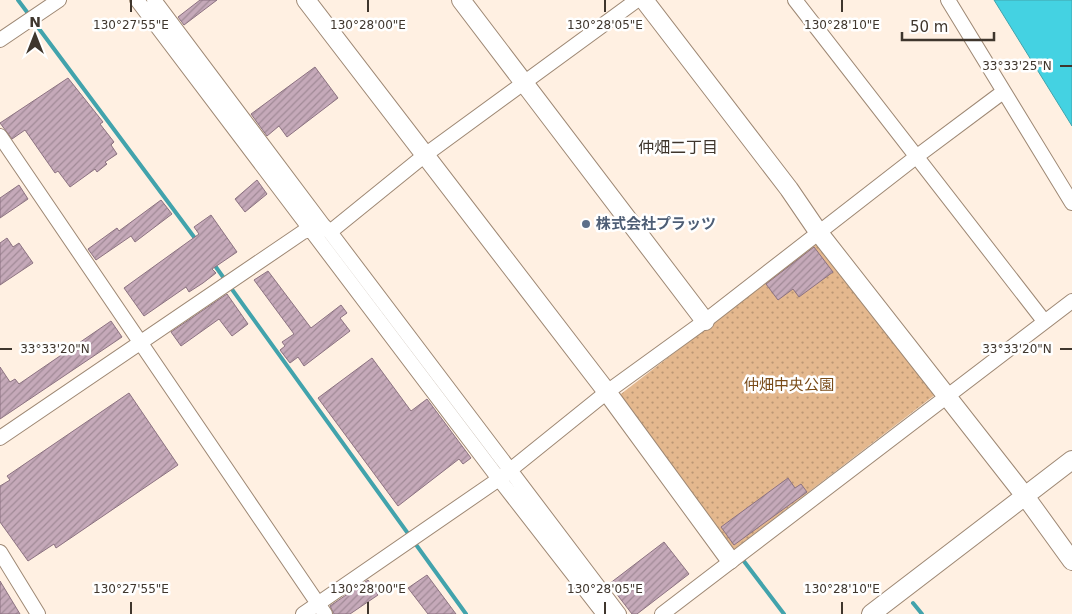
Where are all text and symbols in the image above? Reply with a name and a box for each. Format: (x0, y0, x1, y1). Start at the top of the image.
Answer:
north arrow (10, 10, 60, 60)
scale bar (902, 10, 994, 42)
text: N (29, 14, 41, 30)
text: 130°27'55"E (93, 18, 169, 32)
text: 130°28'00"E (330, 18, 406, 32)
text: 130°28'05"E (567, 18, 643, 32)
text: 130°28'10"E (804, 18, 880, 32)
text: 50 m (910, 18, 948, 36)
text: 33°33'25"N (982, 59, 1052, 73)
district label: 仲畑二丁目 (638, 138, 718, 157)
place label: 株式会社プラッツ (596, 215, 716, 233)
marker: 株式会社プラッツ (580, 218, 592, 230)
text: 33°33'20"N (20, 342, 90, 356)
text: 33°33'20"N (982, 342, 1052, 356)
park label: 仲畑中央公園 (744, 376, 834, 394)
text: 130°27'55"E (93, 582, 169, 596)
text: 130°28'00"E (330, 582, 406, 596)
text: 130°28'05"E (567, 582, 643, 596)
text: 130°28'10"E (804, 582, 880, 596)

